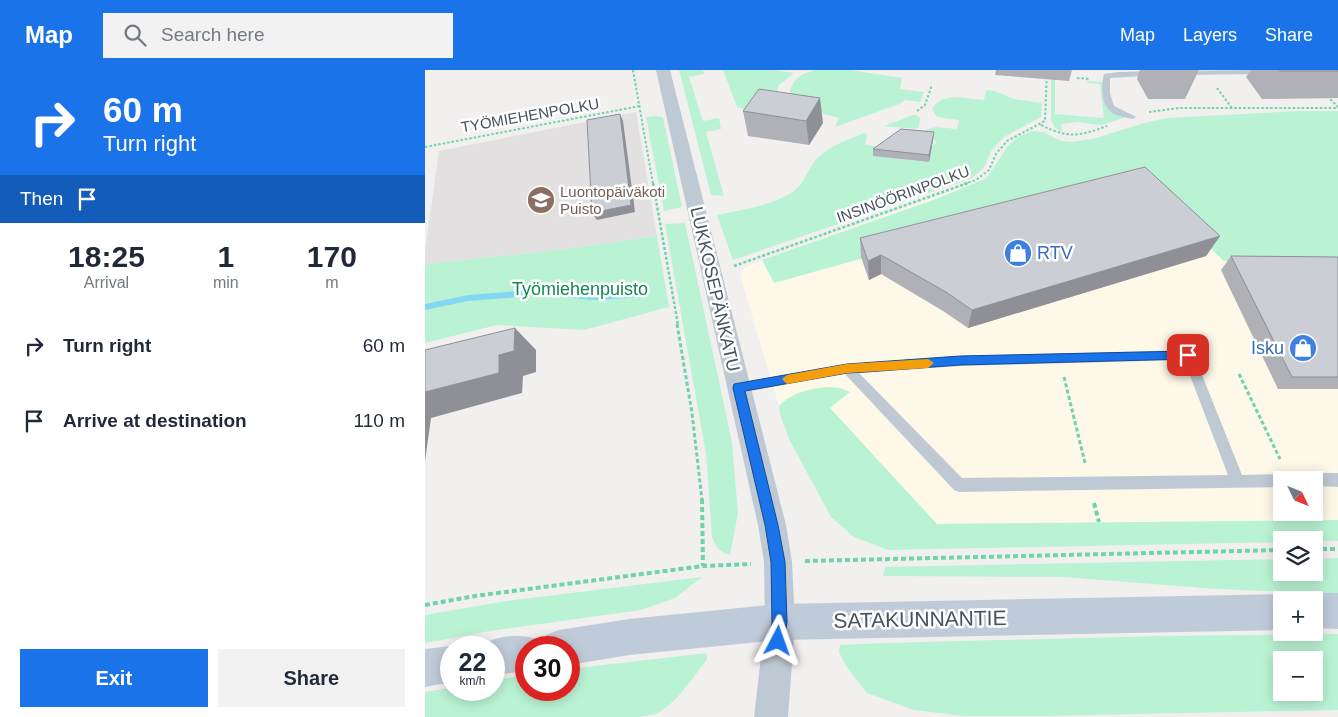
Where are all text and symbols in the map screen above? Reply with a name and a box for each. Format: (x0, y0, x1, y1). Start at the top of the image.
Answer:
search box (103, 13, 453, 58)
text: Map (25, 21, 73, 48)
icon: search (121, 21, 149, 49)
text: Search here (161, 24, 265, 45)
text: Map (1120, 25, 1155, 45)
text: Layers (1183, 25, 1237, 45)
text: Share (1265, 25, 1313, 45)
icon: right (20, 90, 85, 155)
text: 60 m (103, 90, 183, 129)
street label: TYÖMIEHENPOLKU (460, 94, 600, 136)
text: Turn right (103, 131, 196, 156)
street label: INSINÖÖRINPOLKU (834, 162, 972, 226)
place label: Luontopäiväkoti Puisto (560, 183, 665, 217)
icon: arrive (73, 185, 101, 213)
school or university icon: Luontopäiväkoti Puisto (526, 185, 556, 215)
text: Then (20, 188, 63, 209)
street label: LUKKOSEPÄNKATU (686, 205, 744, 373)
shop icon: RTV (1003, 238, 1033, 268)
text: 18:25 (68, 240, 145, 273)
text: 1 (217, 240, 234, 273)
text: 170 (307, 240, 357, 273)
place label: RTV (1037, 243, 1073, 263)
text: Arrival (84, 274, 129, 291)
text: min (213, 274, 239, 291)
text: m (325, 274, 338, 291)
park label: Työmiehenpuisto (512, 279, 648, 299)
icon: right (20, 332, 48, 360)
shop icon: Isku (1288, 333, 1318, 363)
pin (1167, 334, 1209, 376)
text: Turn right (63, 335, 151, 356)
text: 60 m (363, 335, 405, 356)
place label: Isku (1251, 338, 1284, 358)
icon: arrive (1174, 341, 1202, 369)
icon: arrive (20, 407, 48, 435)
text: Arrive at destination (63, 410, 247, 431)
text: 110 m (354, 410, 405, 431)
north arrow (1273, 471, 1323, 521)
map controls (1273, 471, 1323, 701)
button: layers (1273, 531, 1323, 581)
button: + (1273, 591, 1323, 641)
street label: SATAKUNNANTIE (833, 606, 1007, 632)
position arrow (751, 614, 803, 666)
speed limit sign: 30 (515, 636, 580, 701)
text: 22 (459, 648, 486, 676)
button: Exit (20, 649, 208, 707)
button: Share (218, 649, 405, 707)
button: − (1273, 651, 1323, 701)
text: km/h (459, 674, 486, 688)

